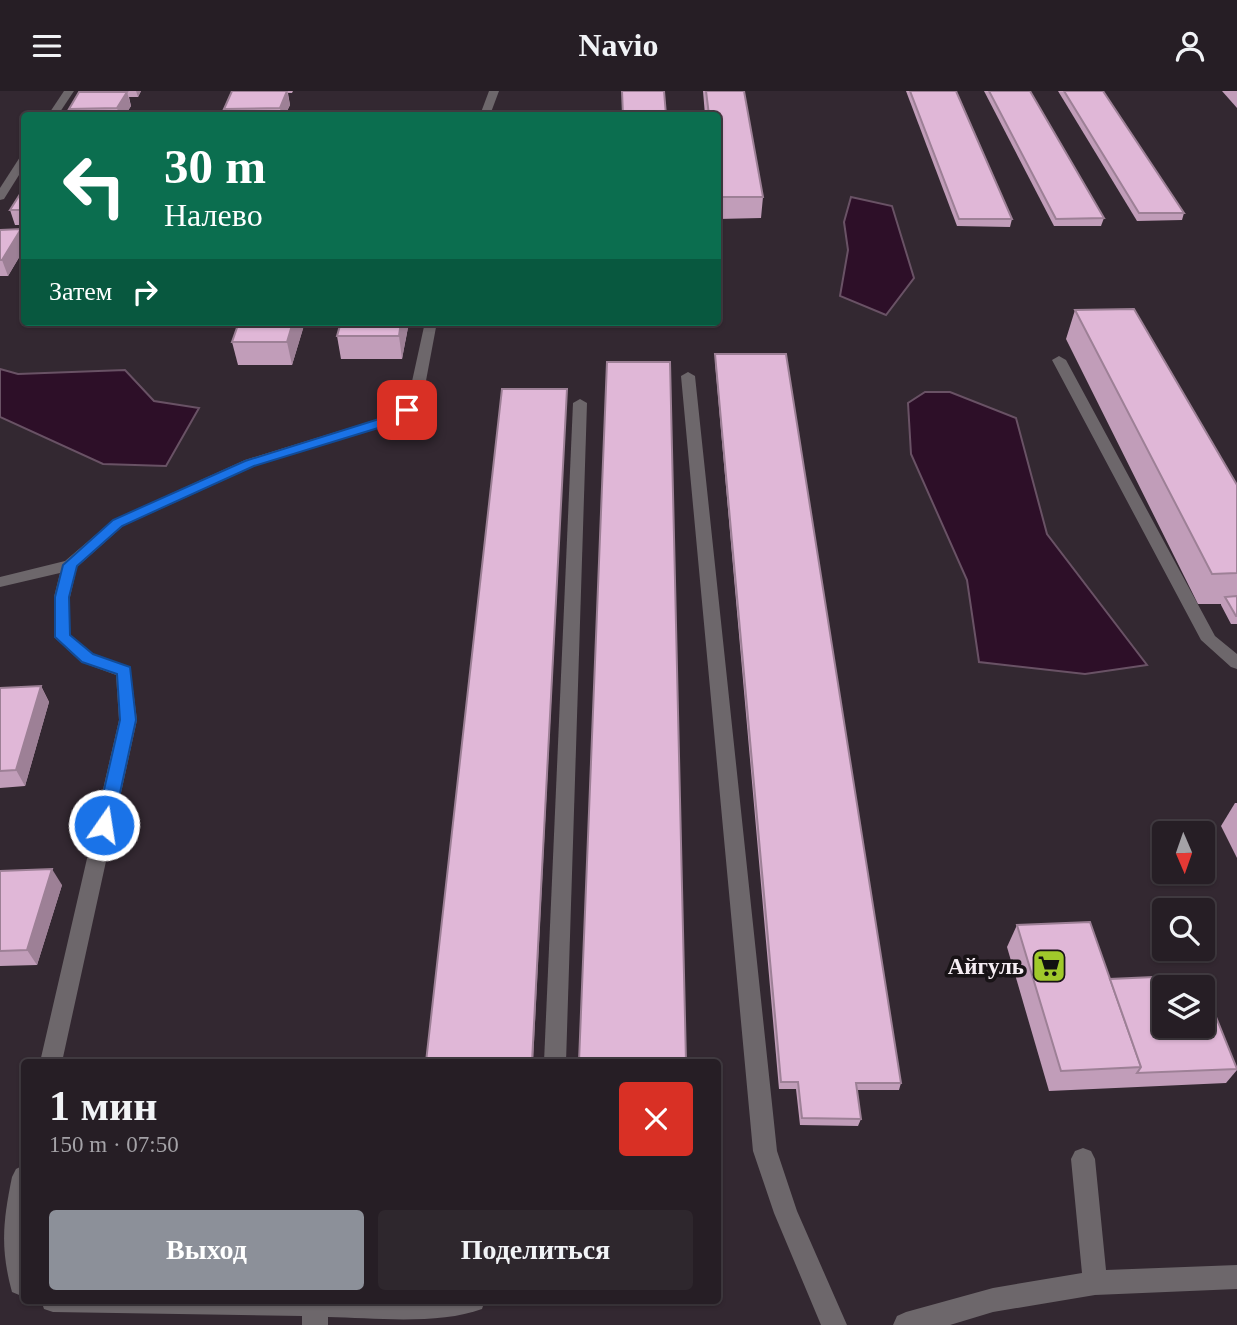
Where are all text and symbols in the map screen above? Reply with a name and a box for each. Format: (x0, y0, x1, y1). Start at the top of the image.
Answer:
icon: menu (28, 27, 66, 65)
text: Navio (579, 27, 659, 63)
icon: person (1171, 27, 1209, 65)
text: 30 m (164, 139, 266, 194)
icon: left (49, 140, 140, 231)
text: Налево (164, 197, 263, 233)
icon: right (126, 273, 164, 311)
text: Затем (49, 277, 112, 306)
pin (377, 380, 437, 440)
icon: arrive (388, 391, 426, 429)
position arrow (67, 788, 141, 862)
north arrow (1152, 821, 1214, 884)
map controls (1152, 821, 1215, 1038)
button: search (1152, 898, 1215, 961)
supermarket icon: Айгуль (1030, 947, 1068, 985)
place label: Айгуль (948, 954, 1024, 979)
button: layers (1152, 975, 1215, 1038)
button: close (619, 1082, 693, 1156)
text: 1 мин (49, 1083, 158, 1129)
text: 150 m · 07:50 (49, 1132, 179, 1157)
button: Выход (49, 1210, 364, 1290)
button: Поделиться (378, 1210, 693, 1290)

